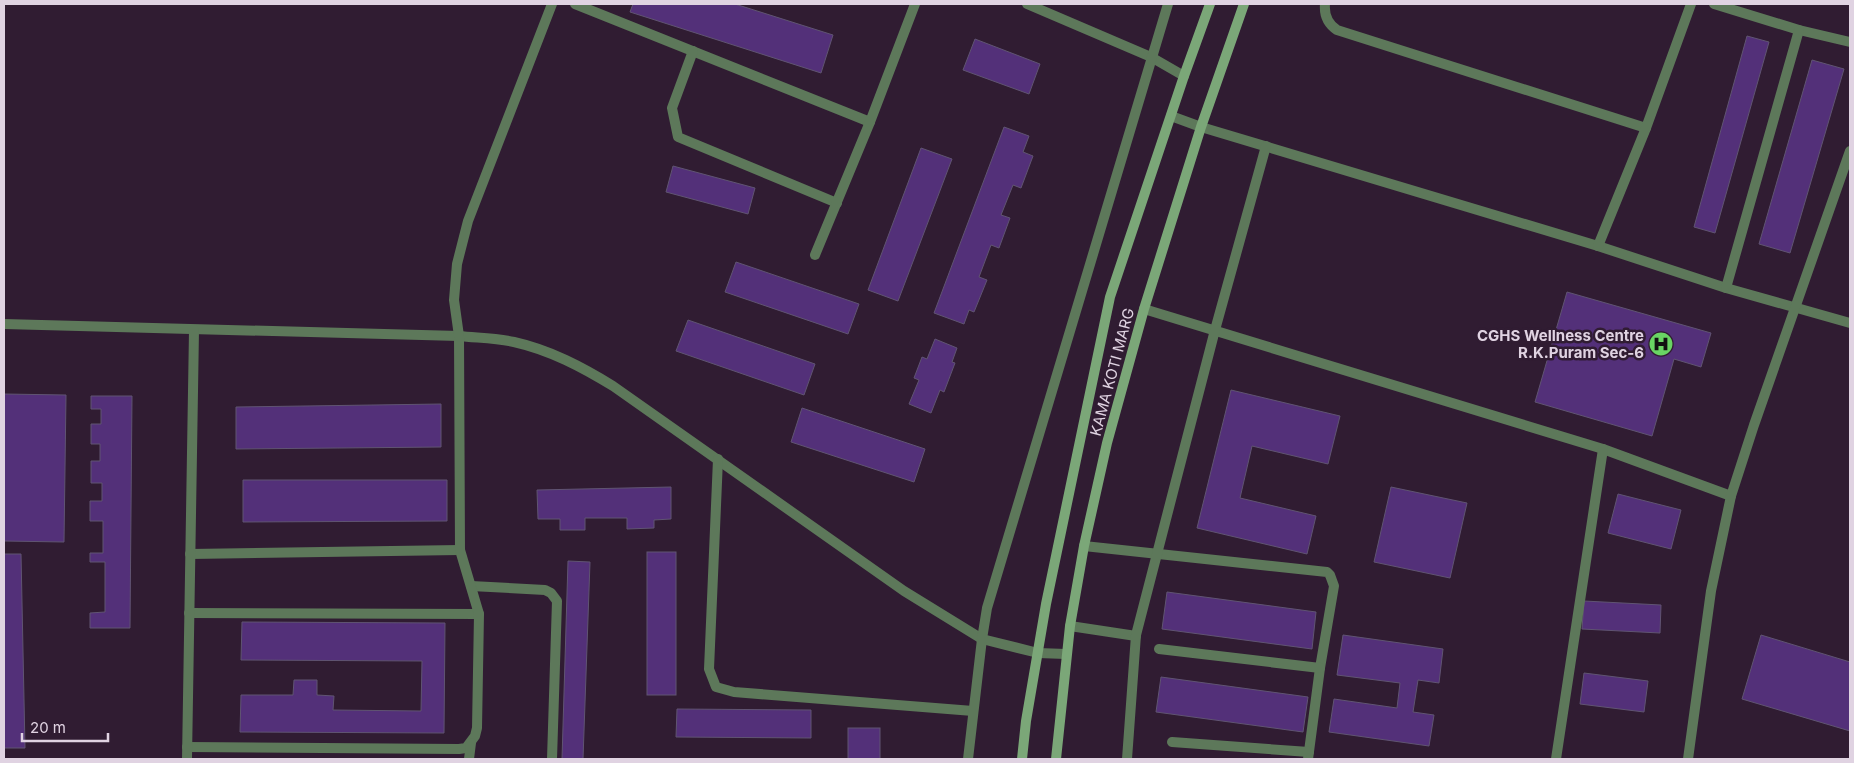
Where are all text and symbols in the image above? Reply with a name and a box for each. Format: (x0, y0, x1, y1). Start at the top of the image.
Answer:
street label: KAMA KOTI MARG (1086, 306, 1138, 438)
place label: CGHS Wellness Centre R.K.Puram Sec-6 (1477, 326, 1644, 362)
hospital icon: CGHS Wellness Centre R.K.Puram Sec-6 (1648, 331, 1674, 357)
scale bar (22, 710, 109, 742)
text: 20 m (30, 718, 66, 737)

